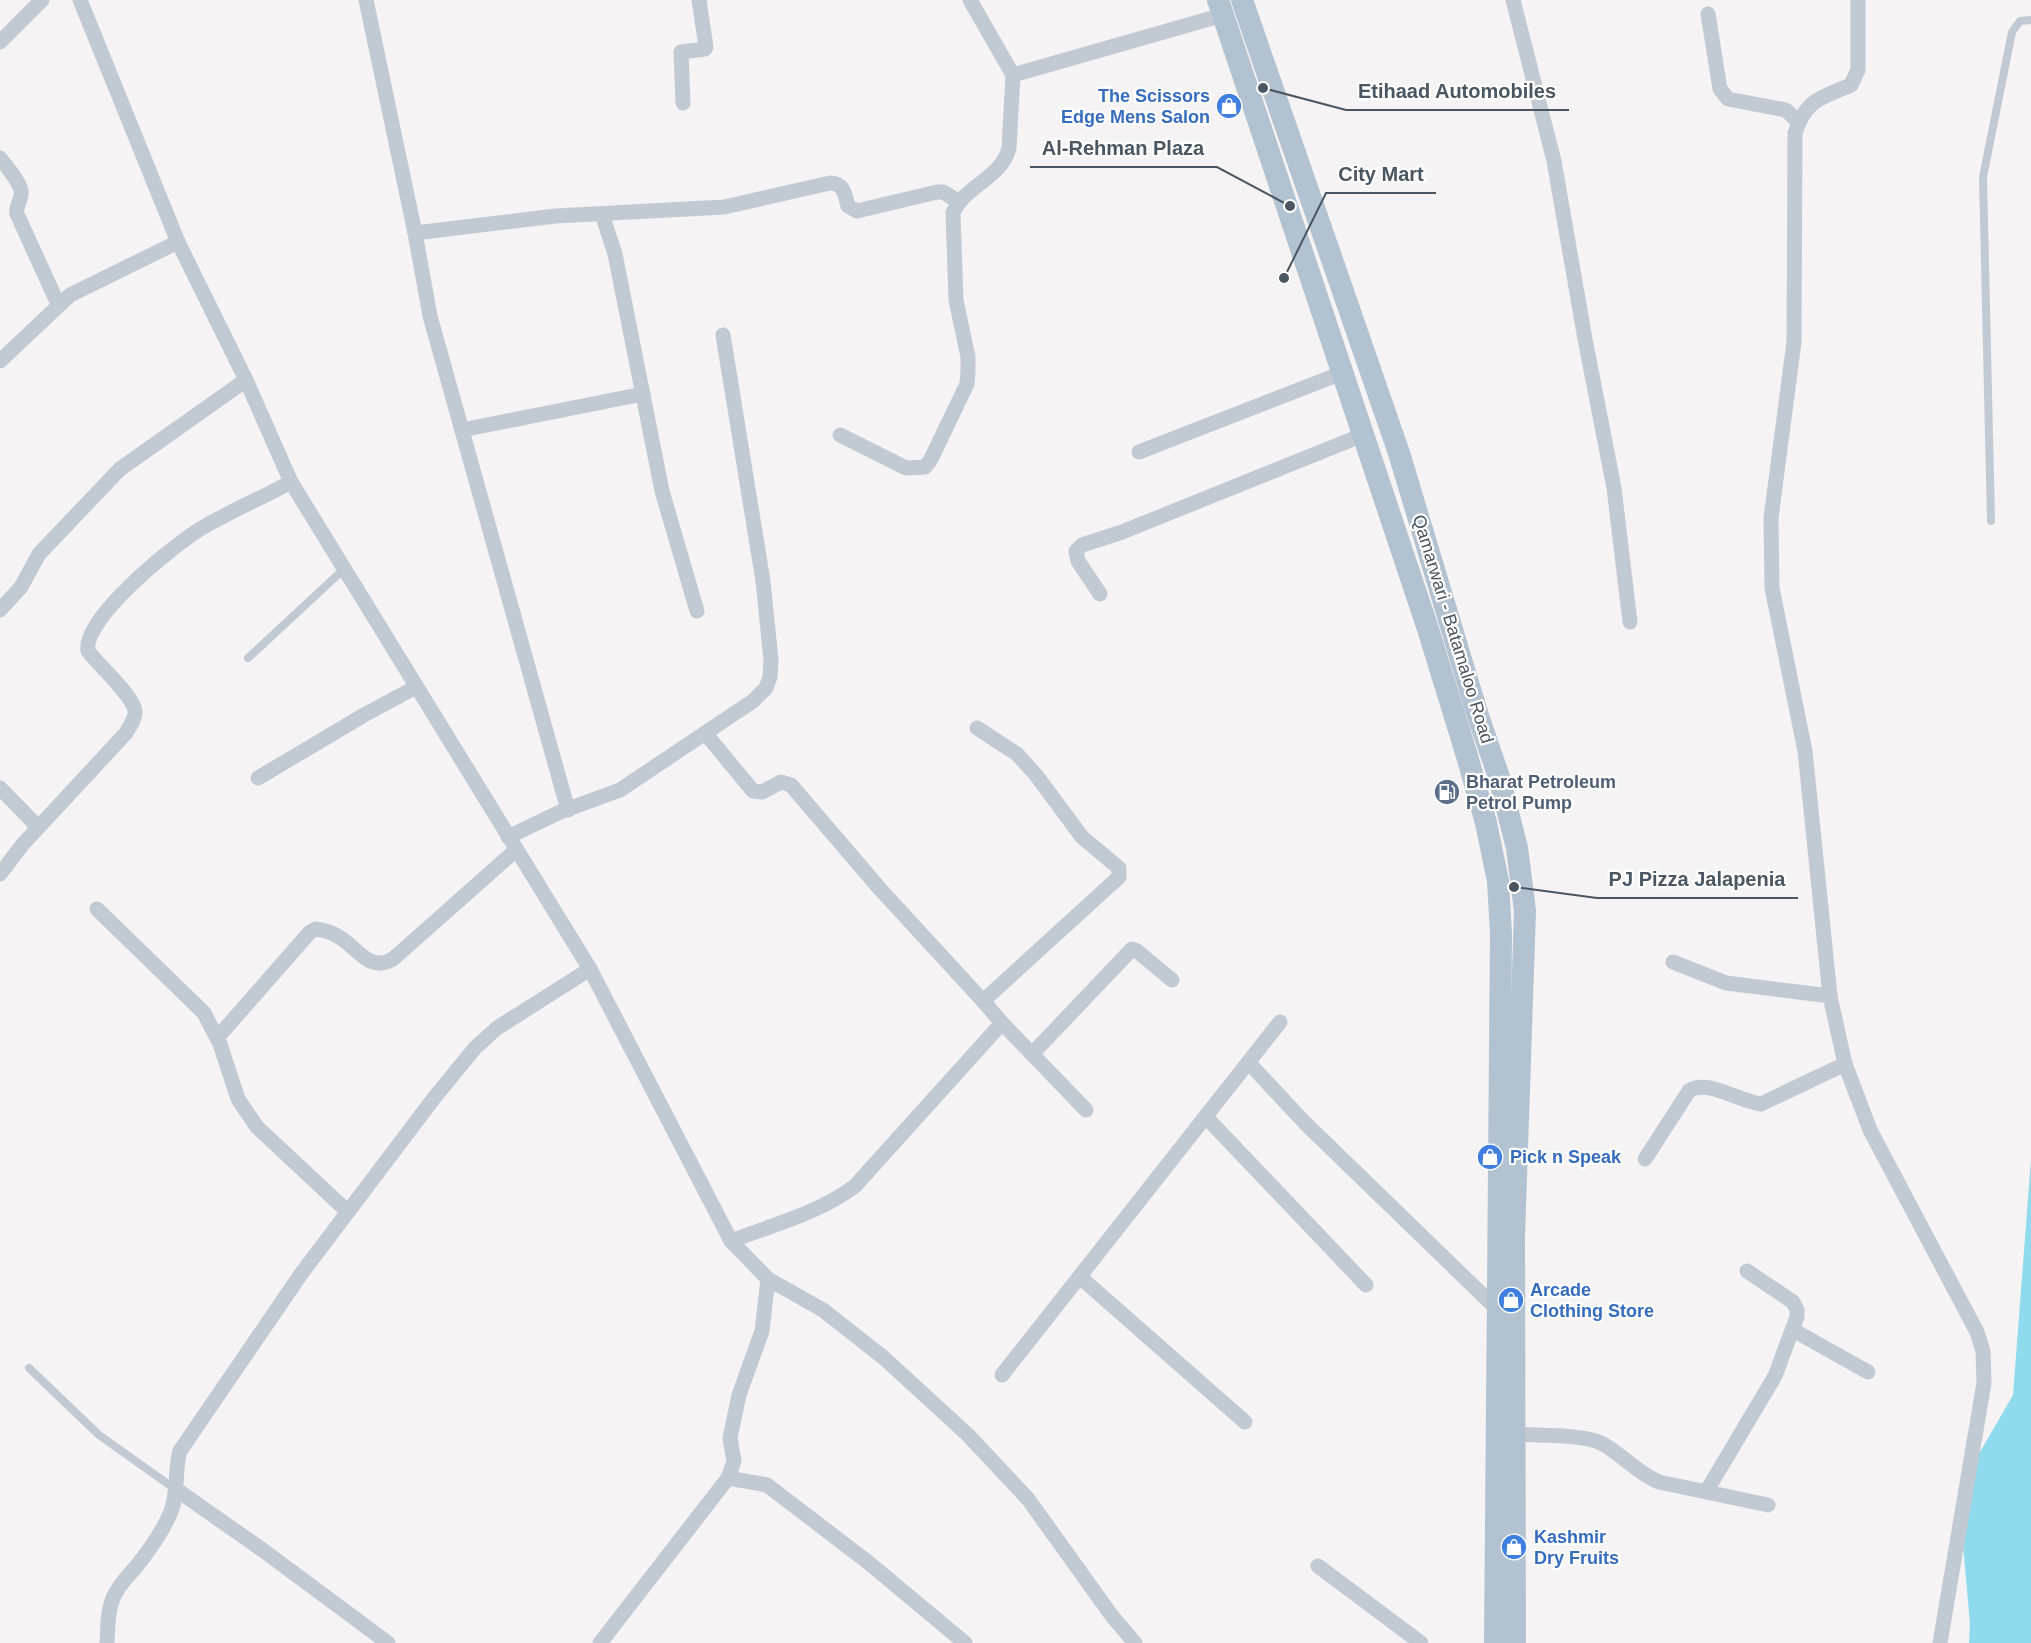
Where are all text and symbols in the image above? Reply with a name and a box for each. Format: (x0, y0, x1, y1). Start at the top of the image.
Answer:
callout: Etihaad Automobiles (1346, 72, 1569, 110)
text: Etihaad Automobiles (1358, 80, 1556, 102)
place label: The Scissors Edge Mens Salon (1061, 86, 1210, 127)
shop icon: The Scissors Edge Mens Salon (1214, 91, 1244, 121)
callout: Al-Rehman Plaza (1030, 129, 1217, 167)
text: Al-Rehman Plaza (1042, 137, 1205, 159)
callout: City Mart (1326, 155, 1436, 193)
text: City Mart (1338, 163, 1424, 185)
street label: Qamarwari - Batamaloo Road (1409, 512, 1497, 746)
place label: Bharat Petroleum Petrol Pump (1466, 772, 1616, 813)
fuel station icon: Bharat Petroleum Petrol Pump (1432, 777, 1462, 807)
callout: PJ Pizza Jalapenia (1597, 860, 1798, 898)
text: PJ Pizza Jalapenia (1609, 868, 1786, 890)
shop icon: Pick n Speak (1475, 1142, 1505, 1172)
place label: Pick n Speak (1510, 1147, 1622, 1167)
place label: Arcade Clothing Store (1530, 1280, 1654, 1321)
shop icon: Arcade Clothing Store (1496, 1285, 1526, 1315)
place label: Kashmir Dry Fruits (1534, 1527, 1619, 1568)
shop icon: Kashmir Dry Fruits (1499, 1532, 1529, 1562)

